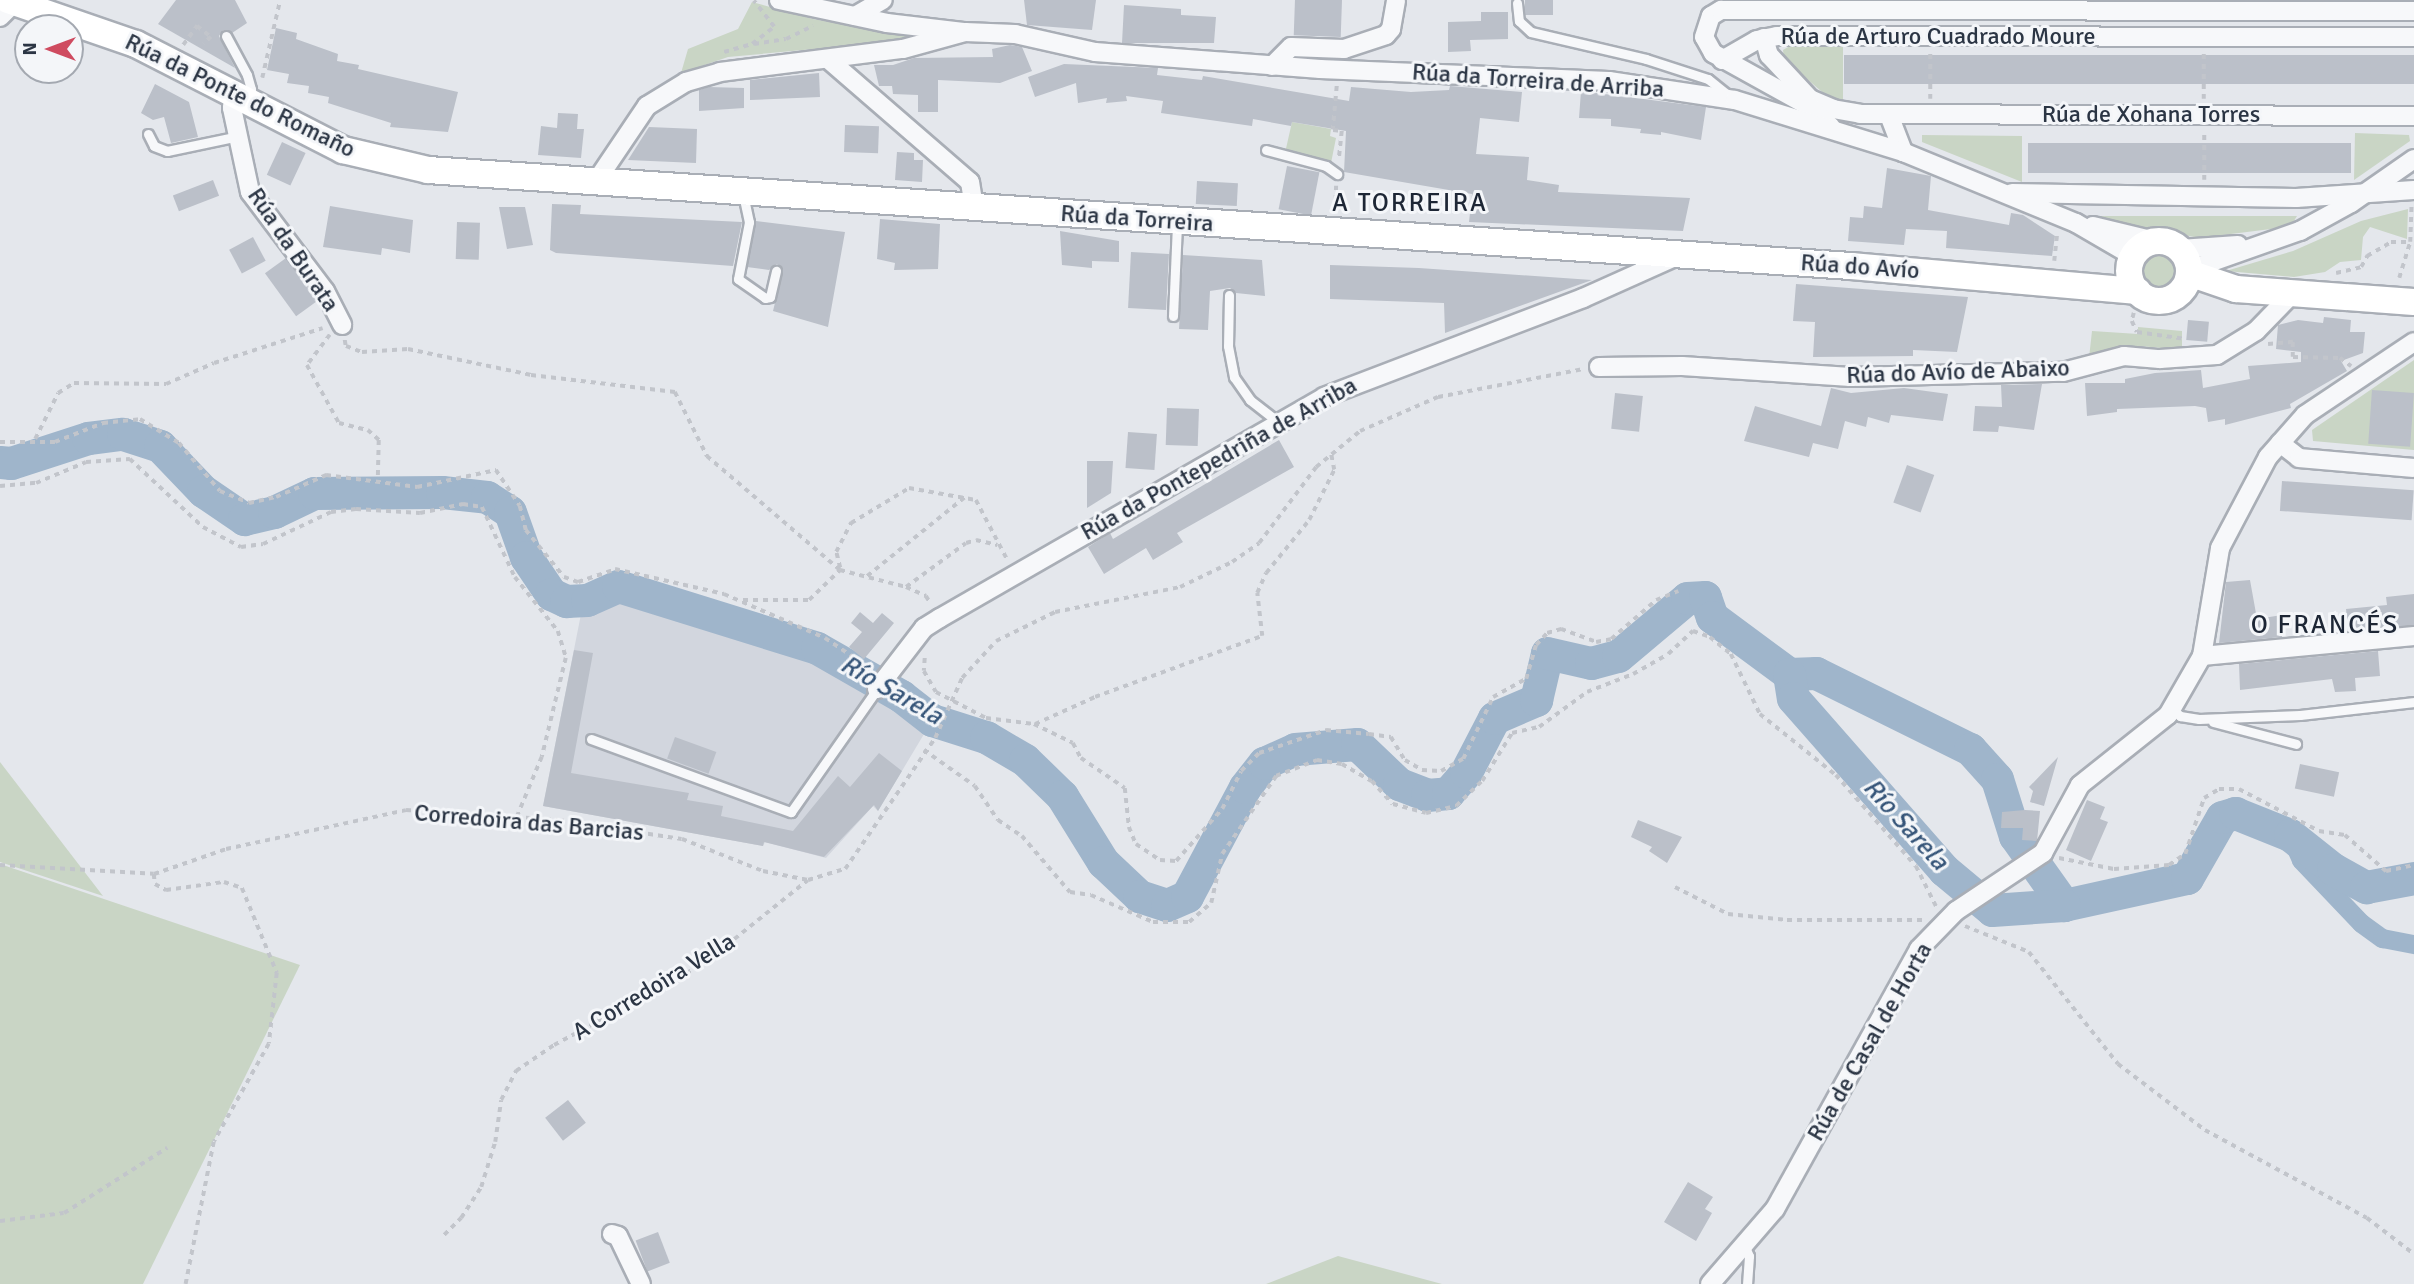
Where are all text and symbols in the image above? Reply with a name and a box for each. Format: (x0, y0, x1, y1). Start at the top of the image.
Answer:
north arrow (14, 14, 84, 84)
street label: Rúa de Arturo Cuadrado Moure (1780, 23, 2096, 51)
street label: Rúa da Ponte do Romaño (120, 28, 360, 164)
text: N (18, 42, 42, 56)
street label: Rúa da Torreira de Arriba (1411, 58, 1665, 104)
street label: Rúa de Xohana Torres (2042, 101, 2260, 129)
street label: Rúa da Burata (241, 182, 345, 318)
district label: A TORREIRA (1333, 188, 1487, 220)
street label: Rúa da Torreira (1059, 199, 1215, 239)
street label: Rúa do Avío (1800, 248, 1920, 286)
street label: Rúa do Avío de Abaixo (1846, 354, 2070, 390)
street label: Rúa da Pontepedriña de Arriba (1076, 371, 1362, 547)
district label: O FRANCÉS (2252, 610, 2398, 642)
water label: Río Sarela (835, 649, 947, 733)
water label: Río Sarela (1856, 773, 1954, 877)
street label: Corredoira das Barcias (413, 799, 645, 847)
street label: A Corredoira Vella (568, 927, 740, 1047)
street label: Rúa de Casal de Horta (1801, 938, 1939, 1146)

